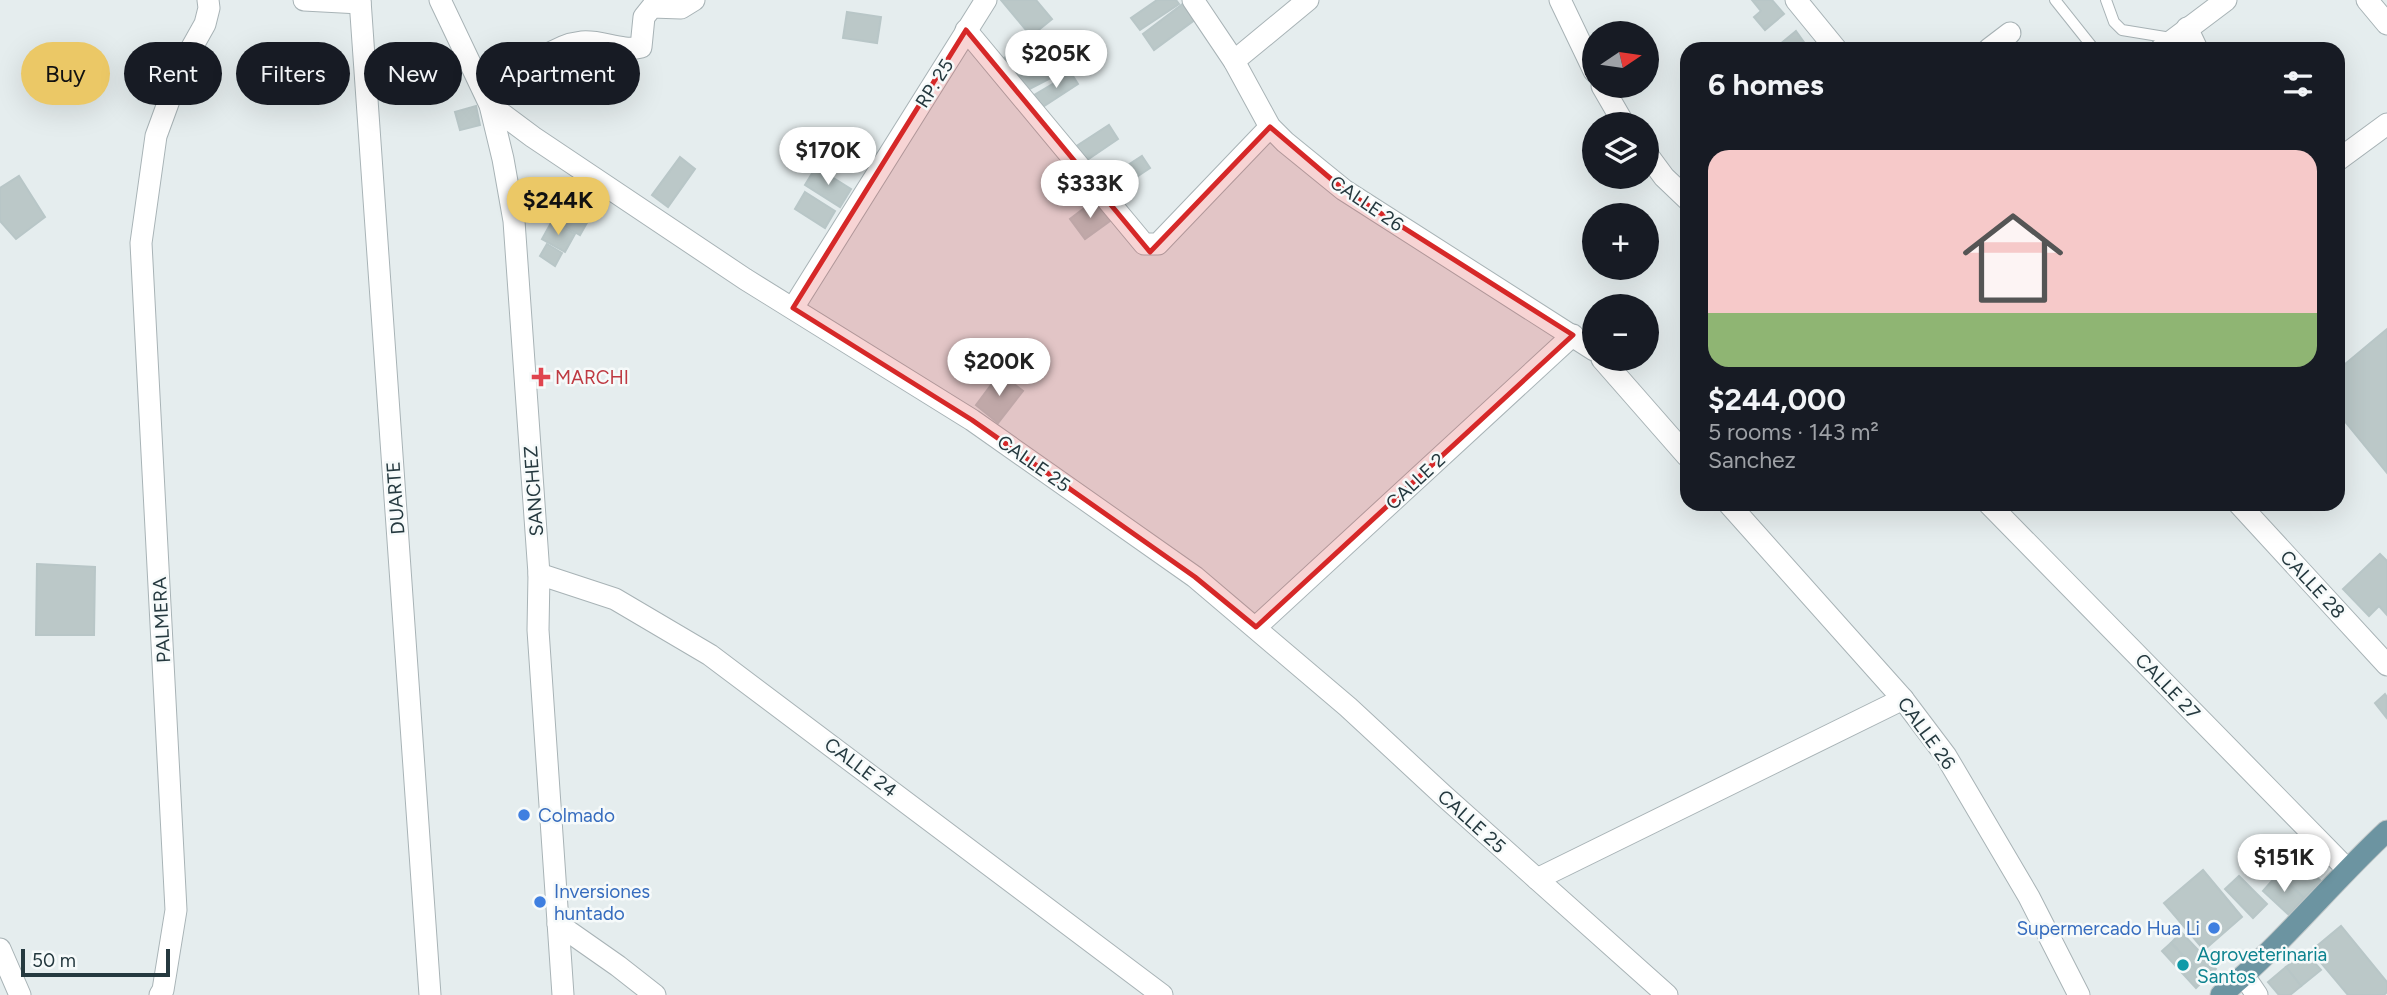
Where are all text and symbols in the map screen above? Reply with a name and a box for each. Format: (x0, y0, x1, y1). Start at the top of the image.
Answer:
north arrow (1582, 21, 1659, 98)
map controls (1582, 21, 1659, 371)
pin: $205K (1007, 31, 1105, 90)
text: $205K (1021, 39, 1091, 67)
chip: Buy (21, 42, 110, 105)
chip: Rent (124, 42, 222, 105)
chip: Filters (236, 42, 350, 105)
chip: New (364, 42, 462, 105)
chip: Apartment (476, 42, 640, 105)
street label: RP. 25 (911, 55, 958, 112)
icon: filters (2279, 65, 2317, 103)
text: 6 homes (1708, 66, 1824, 103)
button: layers (1582, 112, 1659, 189)
pin: $170K (779, 128, 877, 187)
text: $170K (795, 136, 861, 164)
pin: $333K (1041, 160, 1139, 220)
text: $333K (1057, 169, 1123, 197)
street label: CALLE 26 (1326, 170, 1408, 236)
pin: $244K (509, 177, 607, 237)
text: $244K (523, 186, 593, 214)
icon: home (1950, 195, 2076, 321)
button: + (1582, 203, 1659, 280)
button: − (1582, 294, 1659, 371)
pin: $200K (950, 338, 1048, 398)
text: $200K (963, 347, 1035, 375)
place label: MARCHI (555, 366, 629, 389)
marker: MARCHI (533, 369, 549, 385)
text: $244,000 (1708, 381, 1846, 418)
text: 5 rooms · 143 m² (1708, 418, 1879, 446)
street label: CALLE 25 (993, 430, 1075, 497)
street label: SANCHEZ (519, 445, 548, 537)
text: Sanchez (1708, 446, 1796, 474)
street label: CALLE 2 (1381, 448, 1450, 515)
street label: DUARTE (381, 461, 410, 535)
street label: CALLE 28 (2275, 546, 2350, 623)
street label: PALMERA (148, 576, 175, 663)
street label: CALLE 27 (2131, 648, 2205, 724)
street label: CALLE 26 (1893, 693, 1961, 774)
street label: CALLE 24 (820, 733, 902, 802)
street label: CALLE 25 (1433, 785, 1511, 858)
place label: Colmado (538, 804, 615, 827)
marker: Colmado (516, 807, 532, 823)
pin: $151K (2235, 834, 2333, 894)
text: $151K (2254, 843, 2314, 871)
place label: Inversiones huntado (554, 880, 650, 925)
marker: Inversiones huntado (532, 894, 548, 910)
place label: Supermercado Hua Li (2016, 917, 2200, 940)
marker: Supermercado Hua Li (2206, 920, 2222, 936)
place label: Agroveterinaria Santos (2197, 943, 2327, 988)
scale bar (21, 946, 170, 978)
text: 50 m (32, 949, 76, 972)
marker: Agroveterinaria Santos (2175, 957, 2191, 973)

